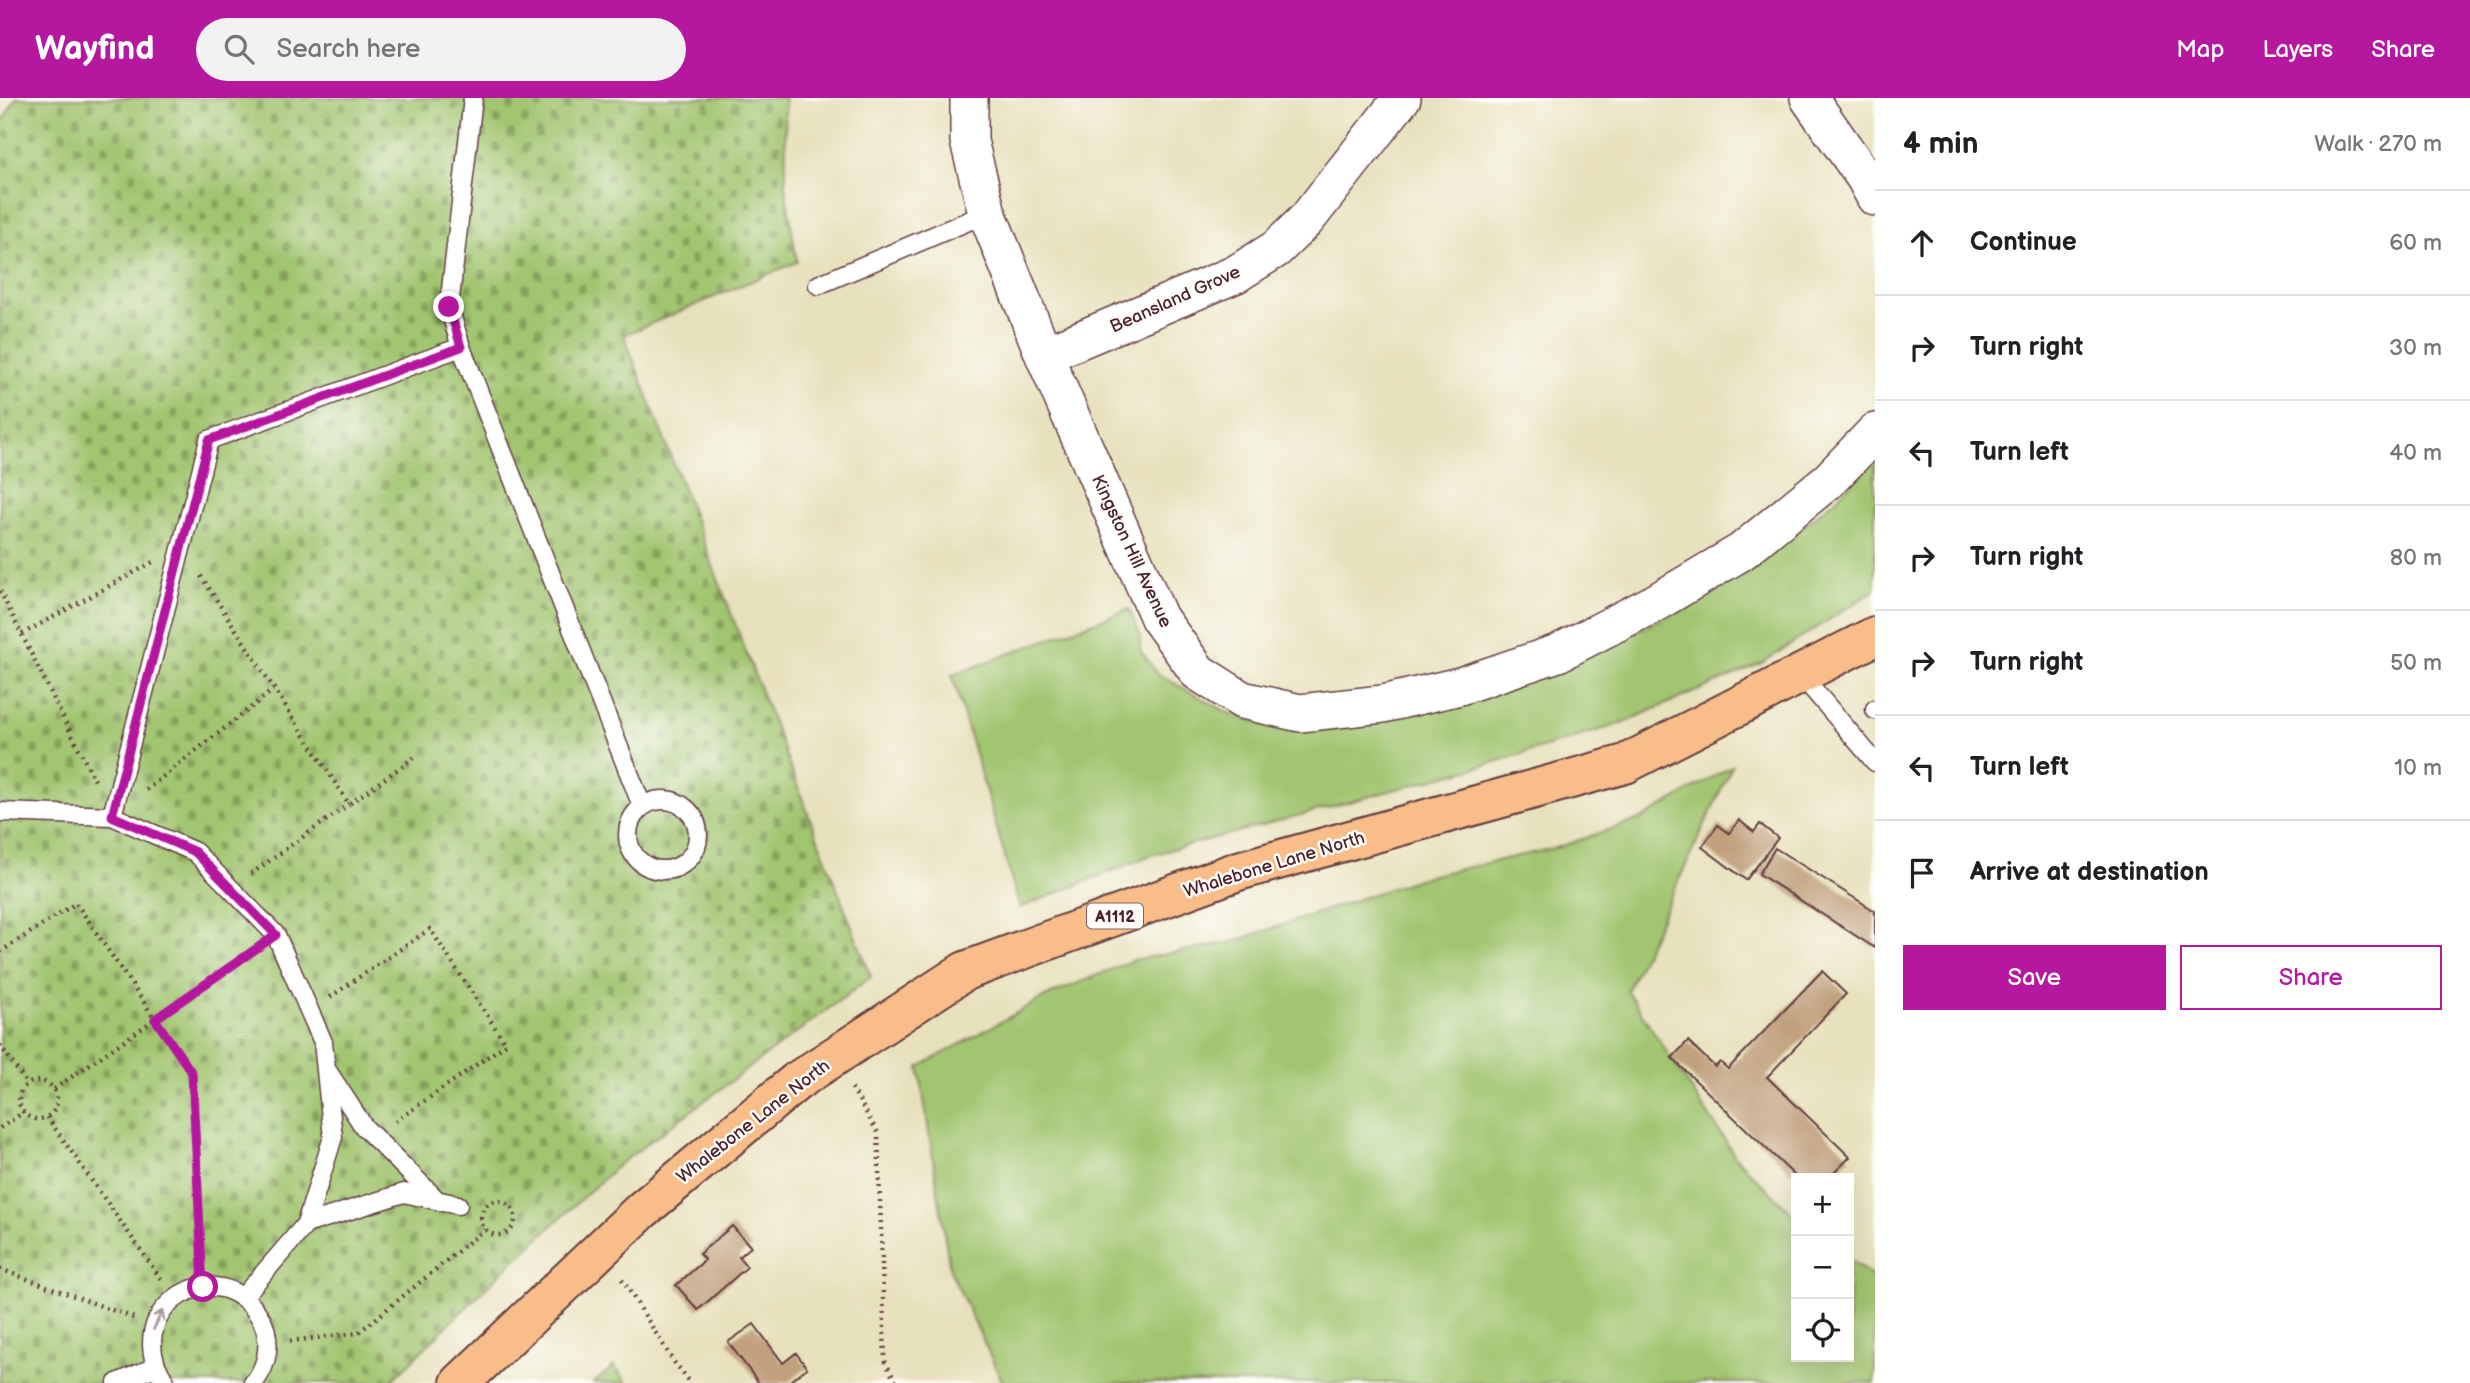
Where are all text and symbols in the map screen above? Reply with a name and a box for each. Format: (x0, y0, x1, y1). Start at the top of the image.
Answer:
search box (196, 18, 686, 81)
text: Wayfind (35, 29, 154, 69)
icon: search (220, 30, 258, 68)
text: Search here (276, 34, 421, 65)
text: Map (2176, 35, 2224, 64)
text: Layers (2262, 35, 2333, 64)
text: Share (2371, 35, 2435, 64)
text: 4 min (1903, 126, 1978, 162)
text: Walk · 270 m (2314, 130, 2442, 158)
icon: ahead (1903, 224, 1941, 262)
text: Continue (1970, 227, 2077, 258)
text: 60 m (2389, 229, 2442, 257)
street label: Beansland Grove (1107, 261, 1244, 338)
route end (433, 291, 464, 322)
icon: right (1903, 329, 1941, 367)
text: Turn right (1970, 332, 2083, 363)
text: 30 m (2389, 334, 2442, 362)
icon: left (1903, 434, 1941, 472)
text: Turn left (1970, 437, 2069, 468)
text: 40 m (2389, 439, 2442, 467)
street label: Kingston Hill Avenue (1087, 471, 1176, 631)
icon: right (1903, 539, 1941, 577)
text: Turn right (1970, 542, 2083, 573)
text: 80 m (2390, 544, 2442, 572)
icon: right (1903, 644, 1941, 682)
text: Turn right (1970, 647, 2083, 678)
text: 50 m (2390, 649, 2442, 677)
icon: left (1903, 749, 1941, 787)
text: Turn left (1970, 752, 2069, 783)
text: 10 m (2394, 754, 2442, 782)
street label: Whalebone Lane North (1181, 827, 1367, 902)
icon: arrive (1903, 854, 1941, 892)
text: Arrive at destination (1970, 857, 2209, 888)
road number: A1112 (1087, 904, 1143, 929)
button: Save (1903, 945, 2166, 1010)
button: Share (2180, 945, 2442, 1010)
street label: Whalebone Lane North (673, 1055, 834, 1188)
map controls (1791, 1173, 1854, 1362)
button: + (1791, 1173, 1854, 1236)
button: − (1791, 1236, 1854, 1299)
route start (187, 1271, 218, 1302)
button: locate (1791, 1299, 1854, 1362)
one-way arrow (152, 1310, 165, 1331)

